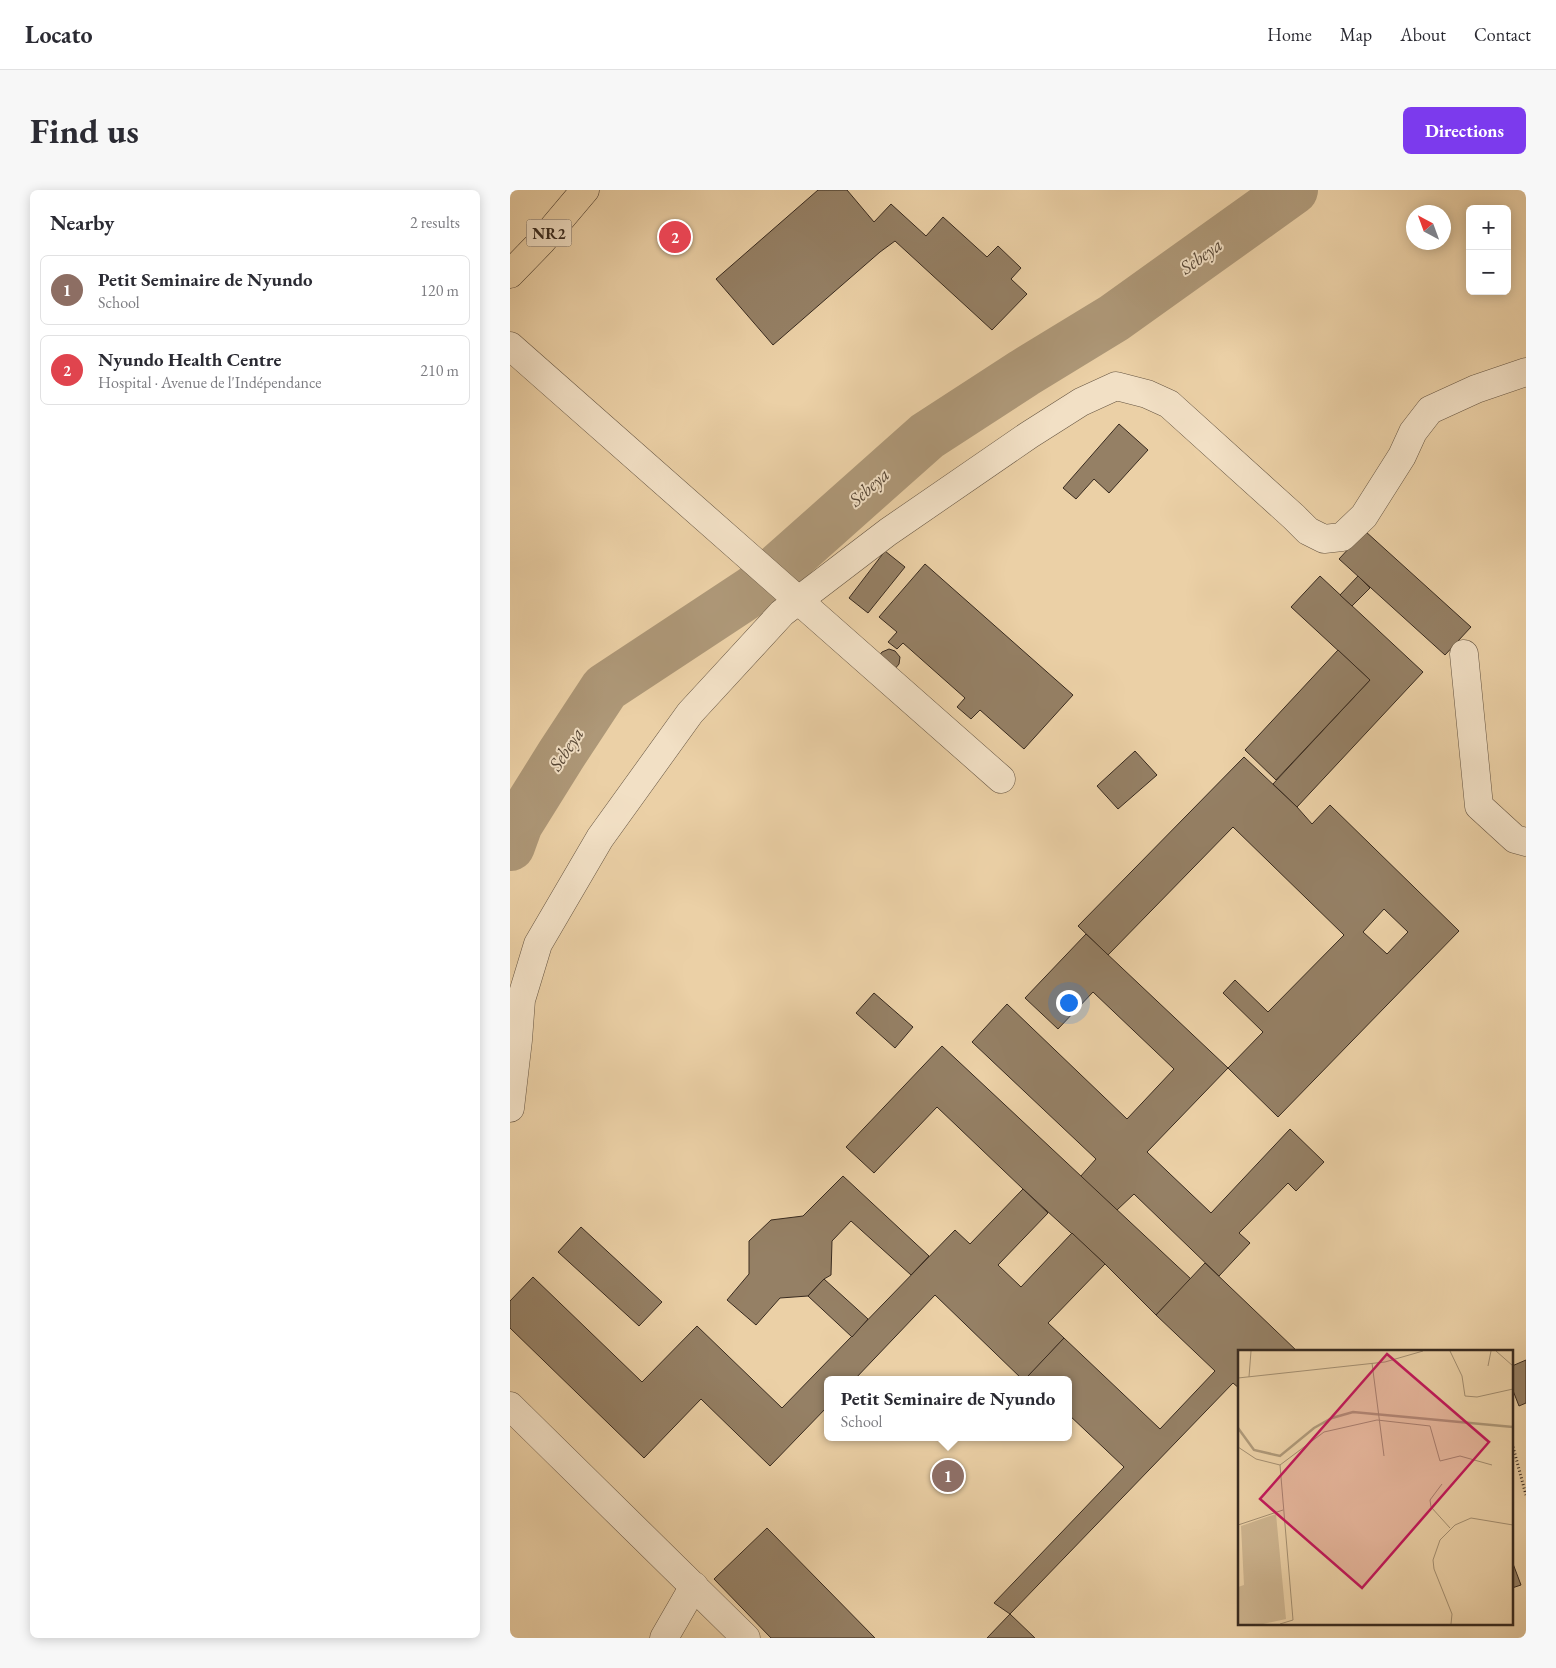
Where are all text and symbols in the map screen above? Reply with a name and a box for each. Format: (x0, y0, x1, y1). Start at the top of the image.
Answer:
text: Locato (25, 19, 93, 50)
text: Home (1267, 23, 1312, 46)
text: Map (1340, 23, 1372, 46)
text: About (1400, 23, 1446, 46)
text: Contact (1474, 23, 1531, 46)
button: Directions (1403, 107, 1526, 154)
text: Find us (30, 108, 139, 153)
north arrow (1406, 205, 1451, 250)
map controls (1466, 205, 1511, 295)
button: + (1466, 205, 1511, 250)
text: Nearby (50, 209, 114, 236)
text: 2 results (410, 212, 460, 233)
pin: 2 (659, 218, 691, 256)
road number: NR2 (526, 219, 572, 246)
water label: Sebeya (1174, 232, 1227, 280)
button: − (1466, 250, 1511, 295)
text: Petit Seminaire de Nyundo (98, 267, 313, 292)
text: 1 (63, 280, 71, 301)
text: 120 m (420, 280, 459, 301)
text: School (98, 292, 140, 313)
text: Nyundo Health Centre (98, 347, 281, 372)
text: 2 (63, 360, 71, 381)
text: 210 m (420, 360, 459, 381)
text: Hospital · Avenue de l'Indépendance (98, 372, 321, 393)
water label: Sebeya (842, 462, 895, 513)
water label: Sebeya (542, 723, 589, 776)
your location (1056, 990, 1082, 1016)
inset map (1238, 1350, 1514, 1626)
popup (824, 1376, 1072, 1441)
text: Petit Seminaire de Nyundo (841, 1386, 1055, 1411)
text: School (841, 1411, 882, 1432)
pin: 1 (932, 1457, 964, 1495)

